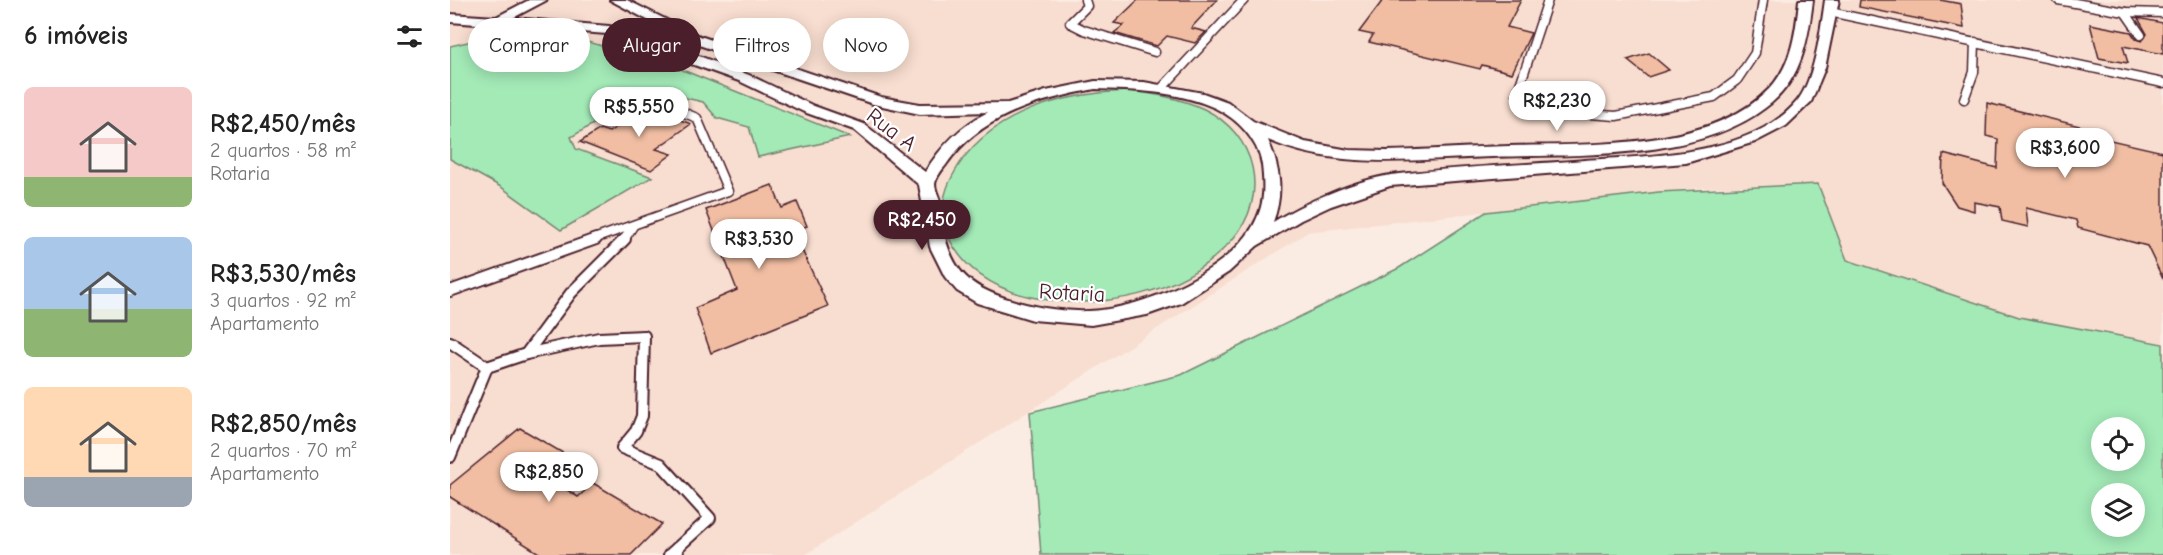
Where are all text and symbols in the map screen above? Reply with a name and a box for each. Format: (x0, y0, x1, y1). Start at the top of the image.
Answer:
chip: Comprar (468, 18, 590, 72)
chip: Alugar (602, 18, 701, 72)
chip: Filtros (713, 18, 811, 72)
chip: Novo (823, 18, 909, 72)
icon: filters (393, 20, 426, 53)
text: 6 imóveis (24, 21, 128, 51)
pin: R$2,230 (1502, 81, 1612, 132)
pin: R$5,550 (584, 87, 694, 138)
text: R$2,230 (1523, 89, 1591, 112)
text: R$5,550 (604, 95, 674, 118)
street label: Rua A (861, 103, 922, 157)
text: R$2,450/mês (210, 109, 356, 139)
icon: home (72, 111, 144, 183)
pin: R$3,600 (2010, 128, 2120, 179)
text: R$3,600 (2030, 136, 2100, 159)
text: 2 quartos · 58 m² (210, 139, 356, 162)
text: Rotaria (210, 162, 270, 185)
pin: R$2,450 (867, 200, 977, 251)
text: R$2,450 (888, 208, 956, 231)
pin: R$3,530 (704, 219, 814, 270)
text: R$3,530 (724, 227, 794, 250)
text: R$3,530/mês (210, 259, 356, 289)
icon: home (72, 261, 144, 333)
street label: Rotaria (1038, 278, 1106, 308)
text: 3 quartos · 92 m² (210, 289, 356, 312)
text: Apartamento (210, 312, 319, 335)
text: R$2,850/mês (210, 409, 357, 439)
icon: home (72, 411, 144, 483)
map controls (2091, 417, 2145, 537)
button: locate (2091, 417, 2145, 471)
text: 2 quartos · 70 m² (210, 439, 357, 462)
pin: R$2,850 (494, 452, 604, 503)
text: R$2,850 (514, 460, 584, 483)
text: Apartamento (210, 462, 319, 485)
button: layers (2091, 483, 2145, 537)

